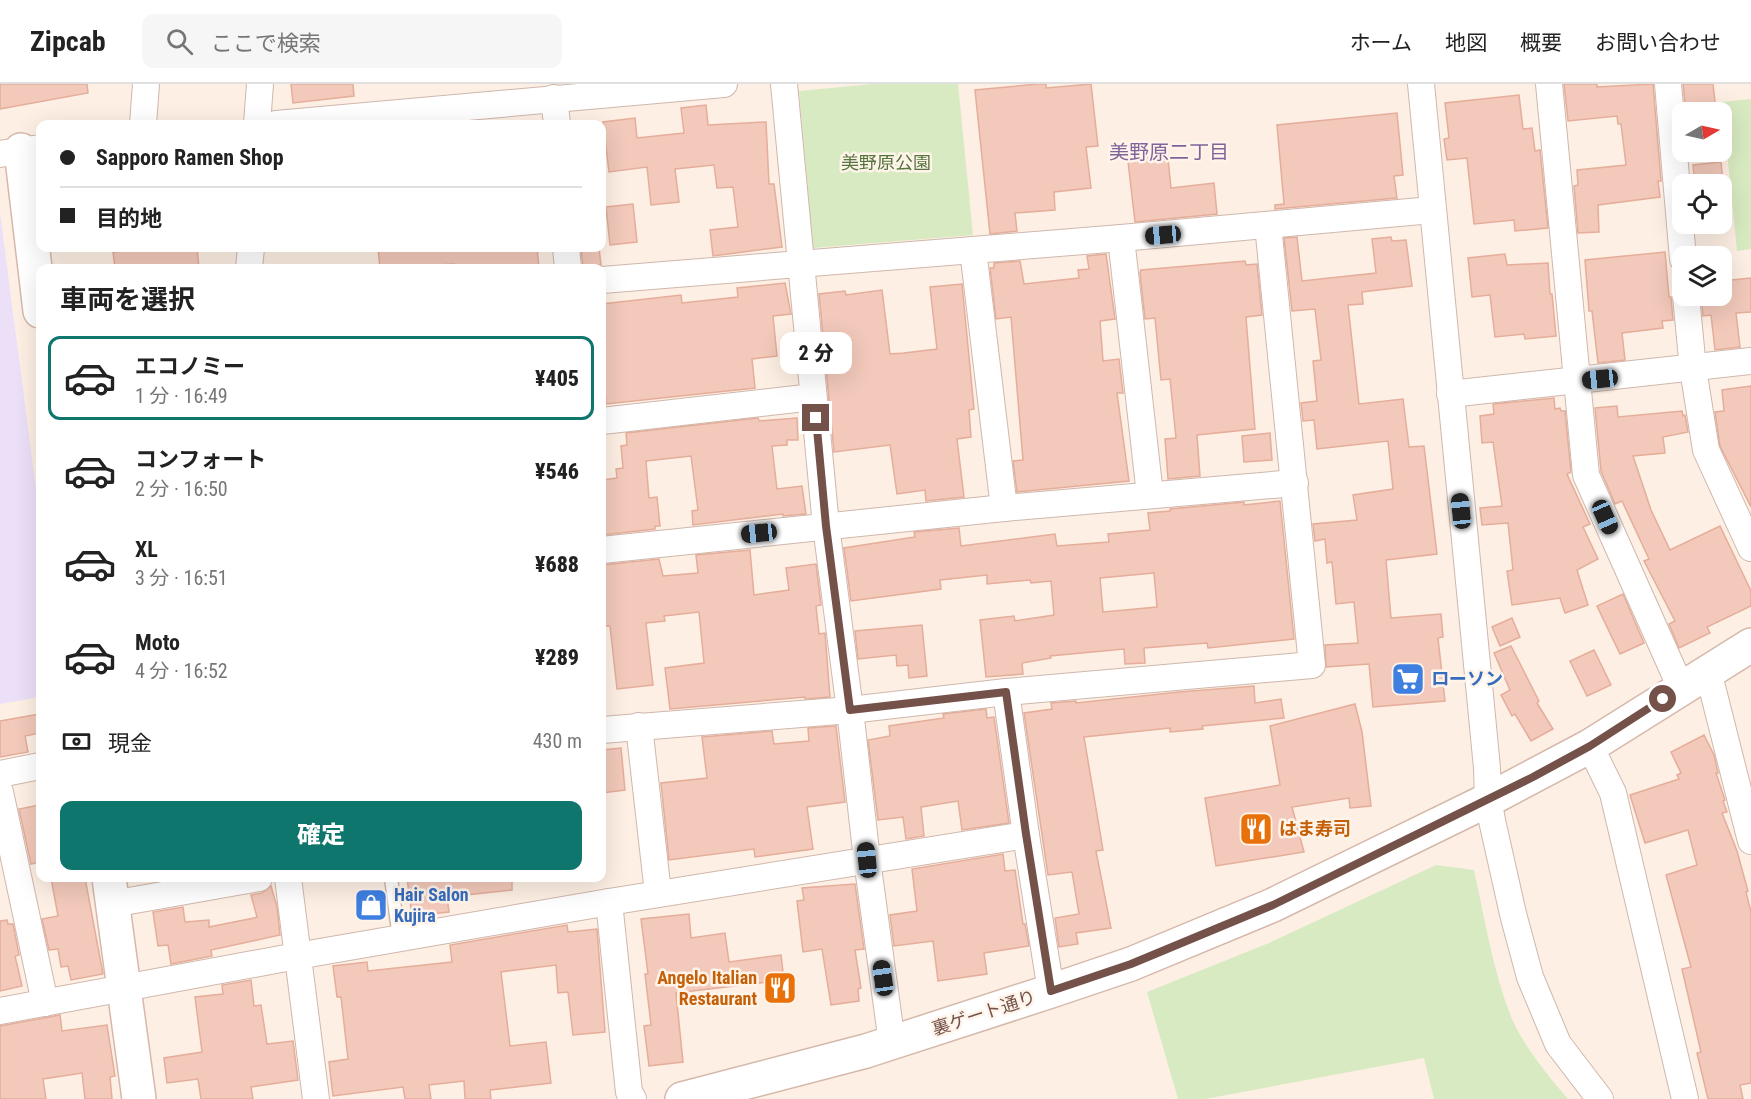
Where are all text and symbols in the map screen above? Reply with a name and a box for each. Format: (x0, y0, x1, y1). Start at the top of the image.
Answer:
search box (142, 14, 562, 68)
text: Zipcab (30, 25, 106, 58)
icon: search (163, 25, 196, 58)
text: ここで検索 (211, 31, 321, 56)
text: ホーム (1350, 31, 1412, 55)
text: 地図 (1445, 31, 1487, 55)
text: 概要 (1520, 31, 1562, 55)
text: お問い合わせ (1595, 31, 1721, 55)
north arrow (1672, 102, 1732, 162)
map controls (1672, 102, 1732, 306)
district label: 美野原二丁目 (1109, 140, 1229, 164)
text: Sapporo Ramen Shop (96, 145, 284, 170)
park label: 美野原公園 (841, 152, 931, 173)
button: locate (1672, 174, 1732, 234)
text: 目的地 (96, 206, 162, 231)
car (1144, 224, 1182, 246)
button: layers (1672, 246, 1732, 306)
text: 車両を選択 (60, 284, 195, 316)
callout: 2 分 (780, 331, 852, 373)
text: 2 分 (799, 341, 833, 365)
icon: car (63, 351, 117, 405)
text: エコノミー (135, 354, 245, 379)
text: ¥405 (535, 366, 579, 391)
car (1581, 368, 1619, 390)
text: 1 分 · 16:49 (135, 384, 228, 408)
route end (802, 404, 829, 431)
icon: car (63, 444, 117, 498)
text: コンフォート (135, 447, 266, 472)
text: ¥546 (535, 459, 579, 484)
text: 2 分 · 16:50 (135, 477, 228, 501)
car (1450, 492, 1472, 530)
car (1589, 497, 1621, 537)
car (740, 522, 778, 544)
icon: car (63, 537, 117, 591)
text: XL (135, 537, 158, 562)
text: ¥688 (535, 552, 579, 577)
text: 3 分 · 16:51 (135, 566, 228, 590)
icon: car (63, 630, 117, 684)
text: Moto (135, 630, 180, 655)
text: ¥289 (535, 645, 579, 670)
text: 4 分 · 16:52 (135, 659, 228, 683)
supermarket icon: ローソン (1390, 661, 1426, 697)
place label: ローソン (1431, 668, 1503, 689)
route start (1649, 685, 1676, 712)
icon: cash (60, 725, 93, 758)
text: 430 m (533, 729, 582, 753)
text: 現金 (108, 731, 152, 756)
button: 確定 (60, 801, 582, 870)
restaurant icon: はま寿司 (1238, 811, 1274, 847)
place label: はま寿司 (1279, 818, 1351, 839)
car (856, 841, 878, 879)
place label: Hair Salon Kujira (394, 884, 469, 926)
shop icon: Hair Salon Kujira (353, 887, 389, 923)
car (872, 959, 894, 997)
place label: Angelo Italian Restaurant (657, 967, 757, 1009)
restaurant icon: Angelo Italian Restaurant (762, 970, 798, 1006)
street label: 裏ゲート通り (929, 986, 1038, 1039)

